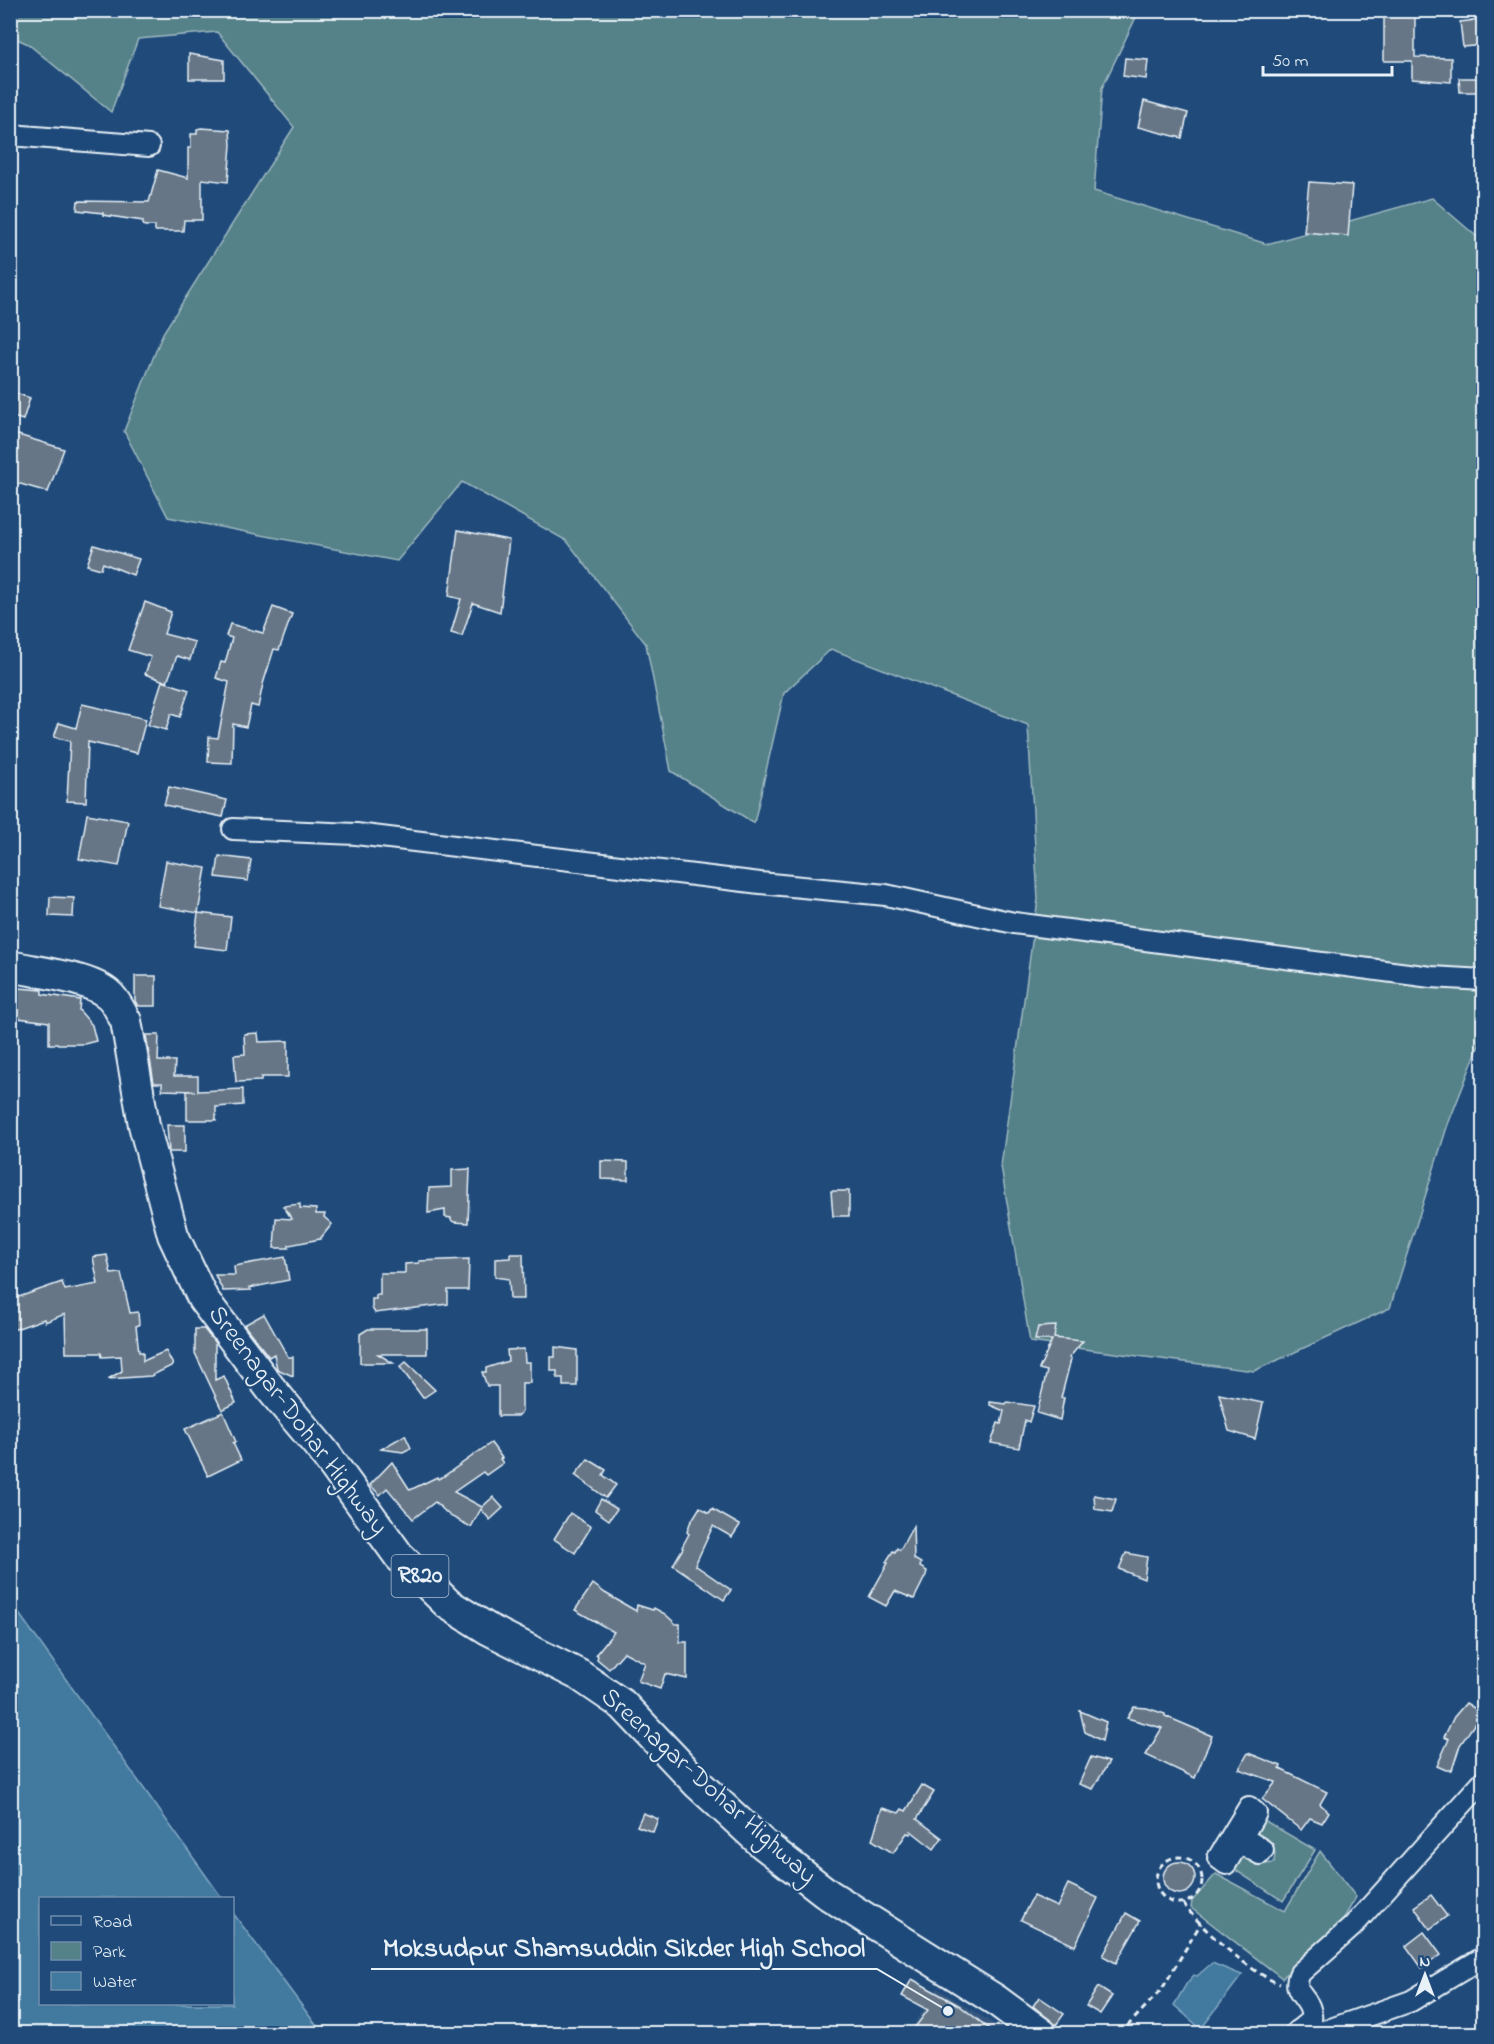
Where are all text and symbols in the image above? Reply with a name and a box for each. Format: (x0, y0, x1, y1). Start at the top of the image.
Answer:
scale bar (1263, 39, 1392, 77)
text: 50 m (1272, 49, 1309, 75)
street label: Sreenagar-Dohar Highway (198, 1298, 396, 1544)
road number: R820 (392, 1555, 448, 1597)
street label: Sreenagar-Dohar Highway (591, 1679, 825, 1895)
legend (39, 1897, 234, 2005)
text: Road (93, 1910, 132, 1936)
callout: Moksudpur Shamsuddin Sikder High School (371, 1924, 877, 1969)
text: Moksudpur Shamsuddin Sikder High School (383, 1930, 865, 1970)
text: Park (93, 1940, 126, 1966)
north arrow (1395, 1945, 1455, 2005)
text: N (1420, 1950, 1431, 1974)
text: Water (93, 1970, 137, 1996)

